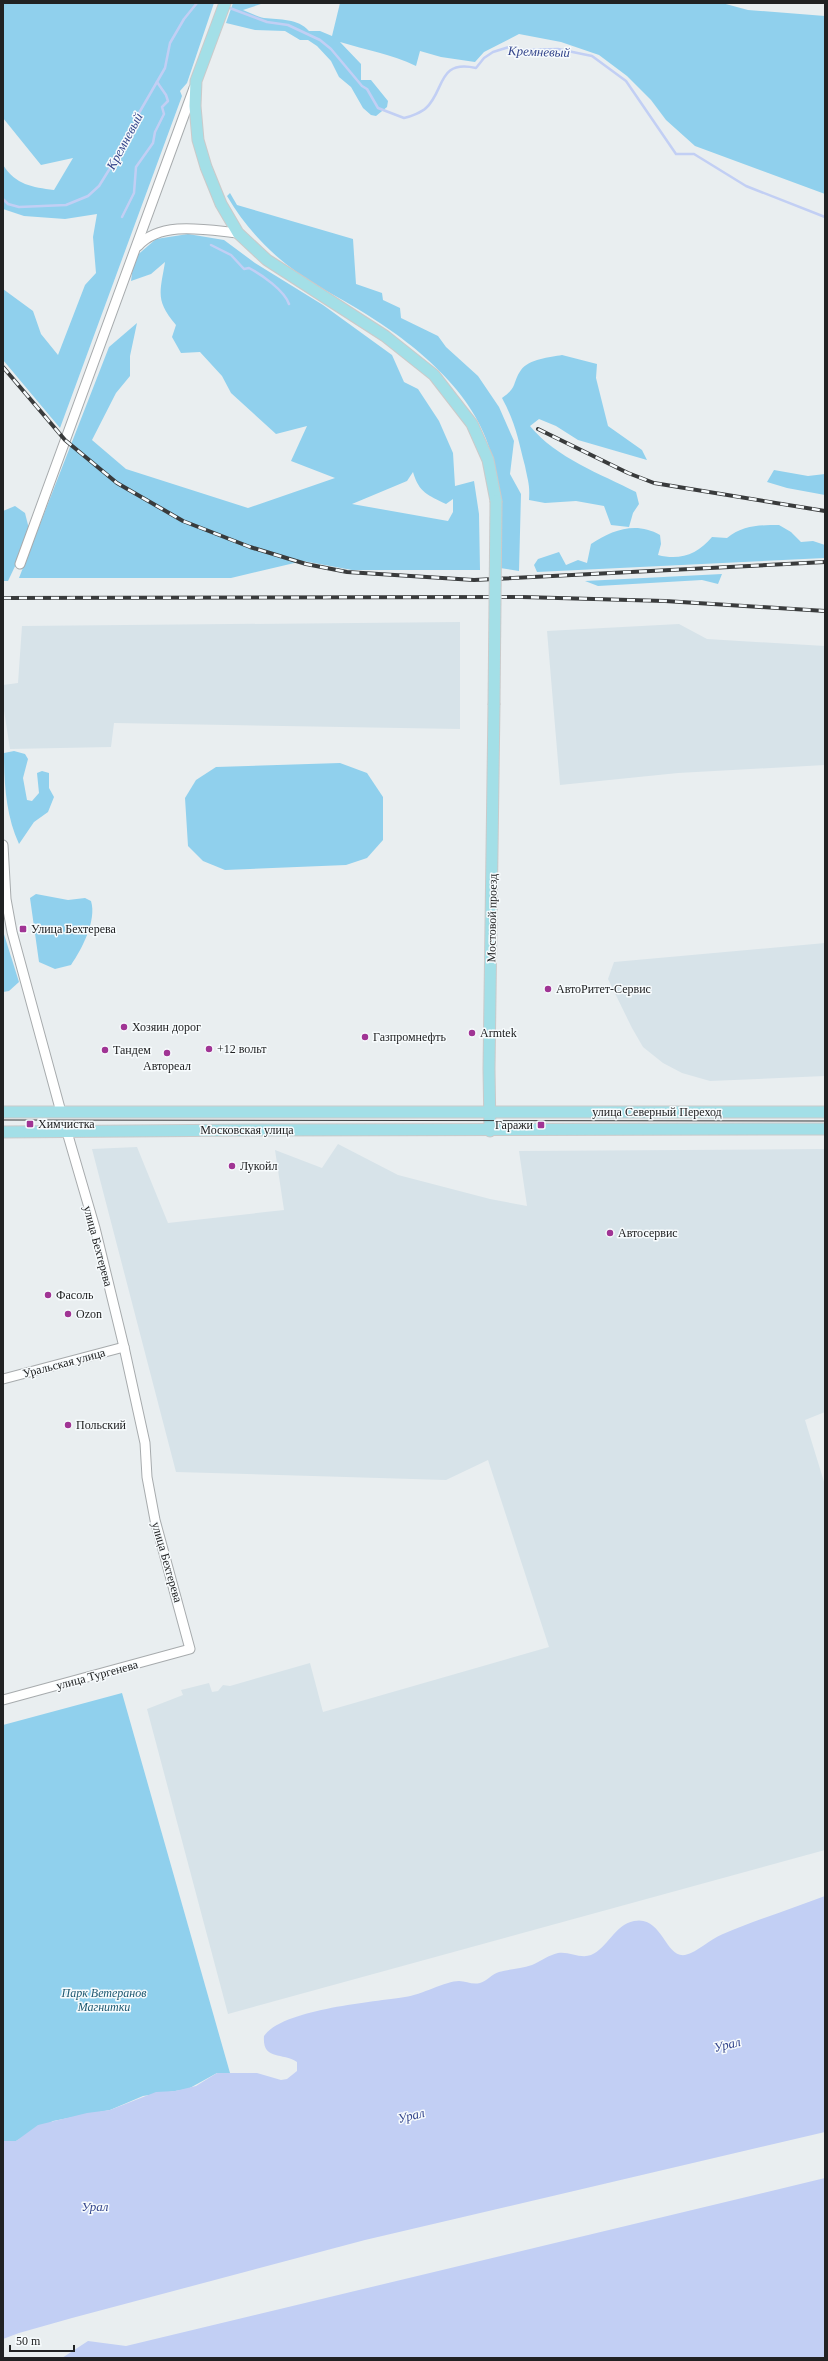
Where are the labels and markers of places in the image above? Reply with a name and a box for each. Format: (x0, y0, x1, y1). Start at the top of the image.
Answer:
place label: Улица Бехтерева (31, 922, 116, 936)
marker: Улица Бехтерева (18, 924, 28, 934)
place label: АвтоРитет-Сервис (556, 982, 651, 996)
marker: АвтоРитет-Сервис (543, 984, 553, 994)
place label: Хозяин дорог (132, 1020, 201, 1034)
marker: Хозяин дорог (119, 1022, 129, 1032)
place label: Armtek (480, 1026, 517, 1040)
marker: Armtek (467, 1028, 477, 1038)
place label: Газпромнефть (373, 1030, 446, 1044)
marker: Газпромнефть (360, 1032, 370, 1042)
place label: +12 вольт (217, 1042, 267, 1056)
place label: Тандем (113, 1043, 151, 1057)
marker: +12 вольт (204, 1044, 214, 1054)
marker: Тандем (100, 1045, 110, 1055)
marker: Автореал (162, 1048, 172, 1058)
place label: Автореал (143, 1059, 191, 1073)
place label: Химчистка (38, 1117, 95, 1131)
place label: Гаражи (495, 1118, 534, 1132)
marker: Химчистка (25, 1119, 35, 1129)
marker: Гаражи (536, 1120, 546, 1130)
place label: Лукойл (240, 1159, 277, 1173)
marker: Лукойл (227, 1161, 237, 1171)
place label: Автосервис (618, 1226, 678, 1240)
marker: Автосервис (605, 1228, 615, 1238)
place label: Фасоль (56, 1288, 94, 1302)
marker: Фасоль (43, 1290, 53, 1300)
place label: Ozon (76, 1307, 102, 1321)
marker: Ozon (63, 1309, 73, 1319)
place label: Польский (76, 1418, 127, 1432)
marker: Польский (63, 1420, 73, 1430)

